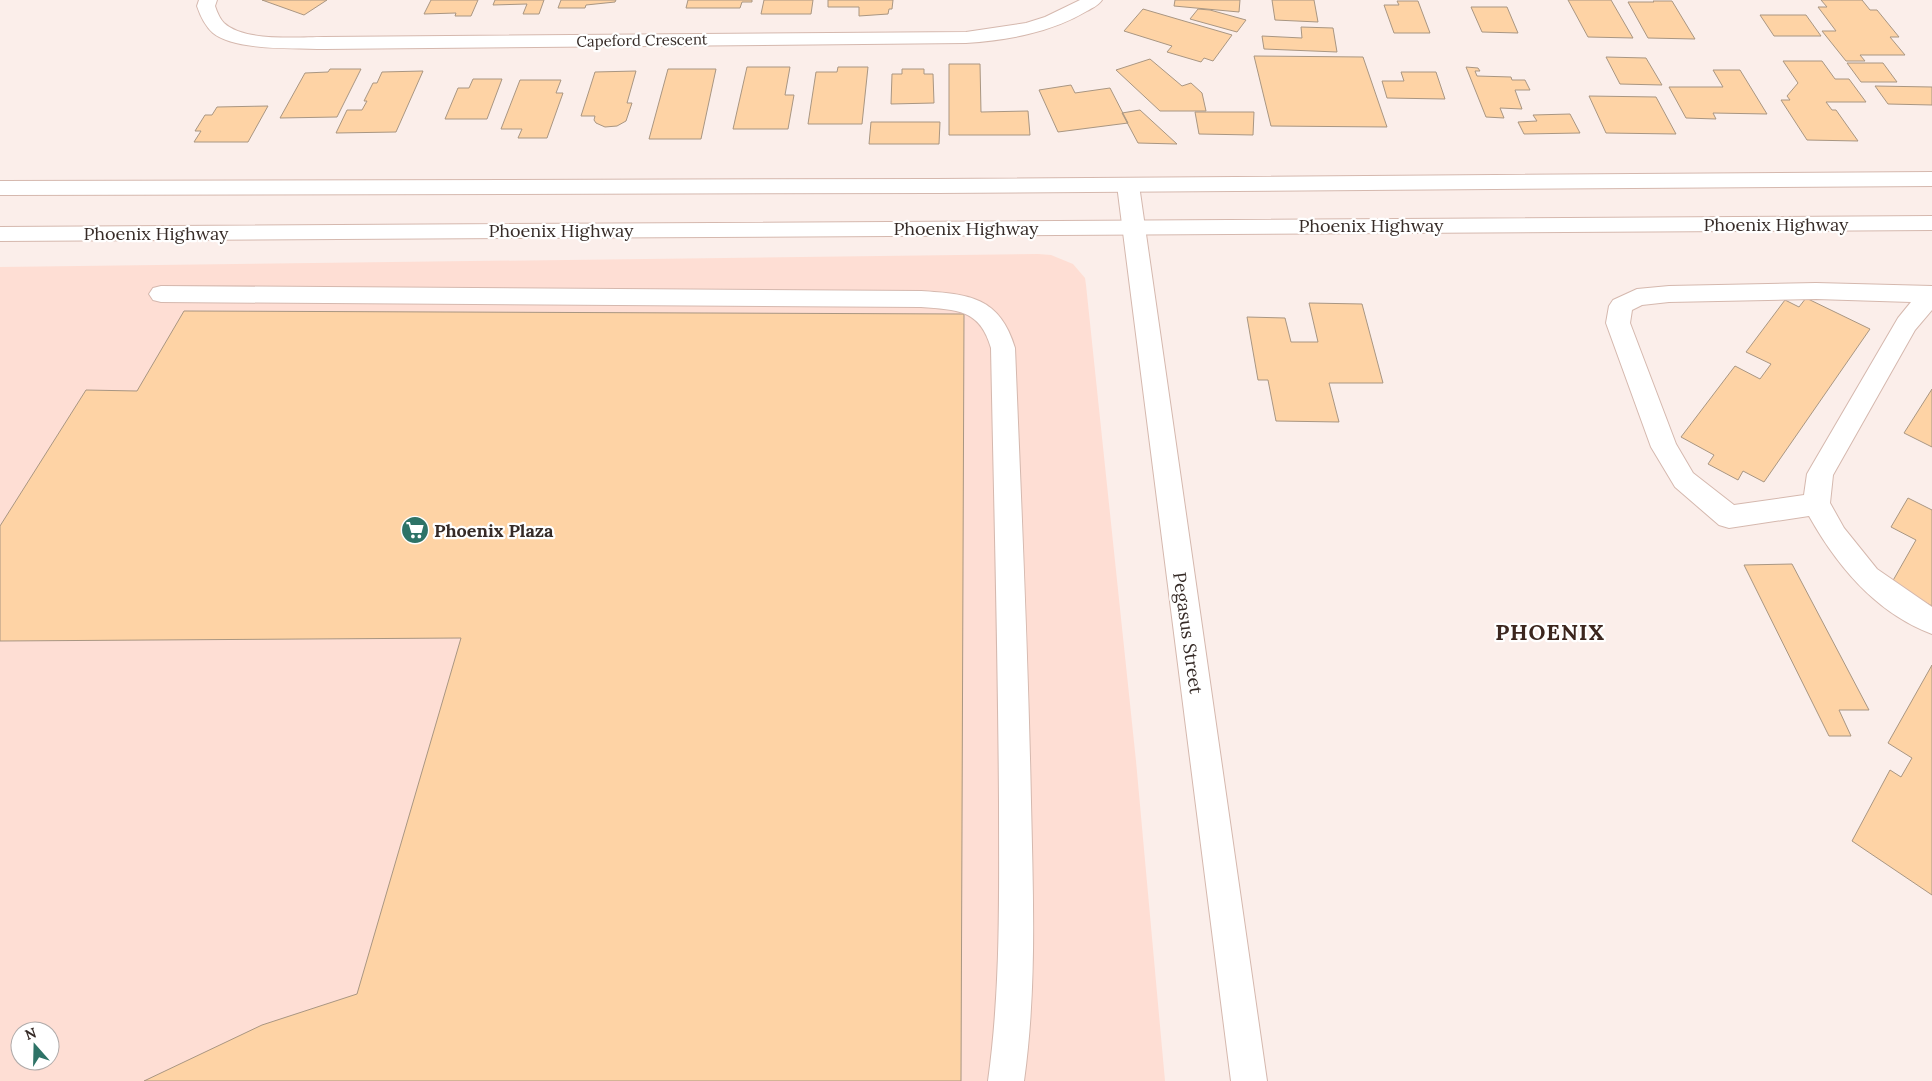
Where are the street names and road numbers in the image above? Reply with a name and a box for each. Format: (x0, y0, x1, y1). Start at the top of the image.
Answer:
street label: Capeford Crescent (576, 29, 708, 51)
street label: Phoenix Highway (1703, 213, 1849, 236)
street label: Phoenix Highway (1298, 214, 1444, 237)
street label: Phoenix Highway (893, 217, 1039, 240)
street label: Phoenix Highway (488, 219, 634, 242)
street label: Phoenix Highway (83, 222, 229, 245)
street label: Pegasus Street (1168, 571, 1208, 695)

